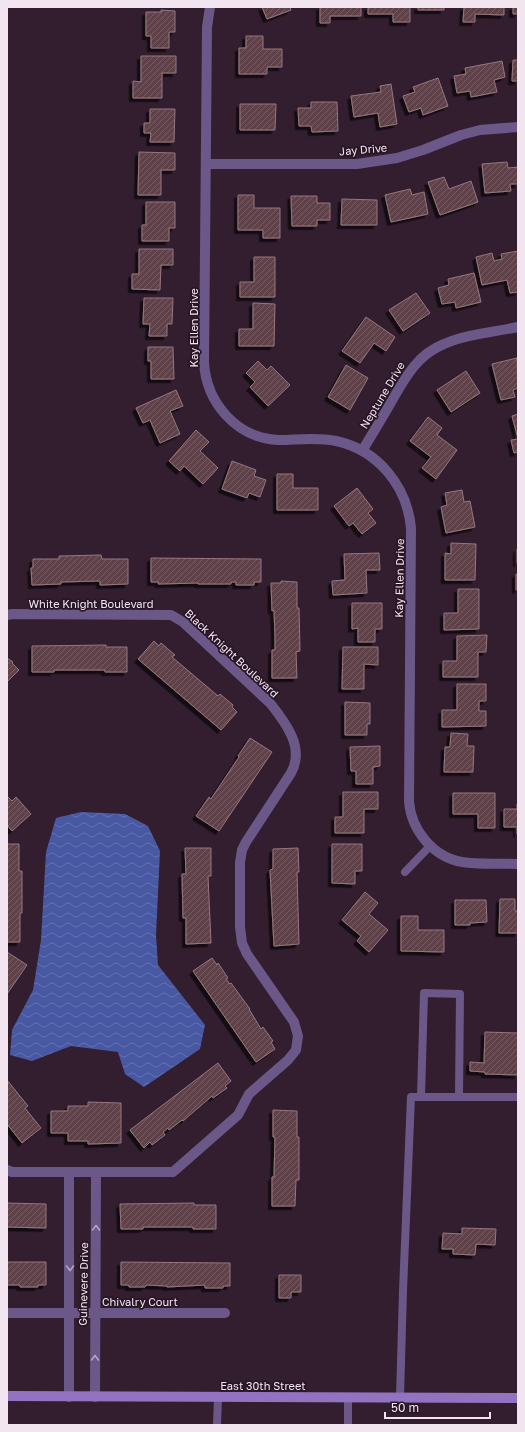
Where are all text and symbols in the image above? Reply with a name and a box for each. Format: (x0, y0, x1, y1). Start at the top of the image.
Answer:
street label: Jay Drive (338, 140, 388, 158)
street label: Kay Ellen Drive (187, 288, 200, 368)
street label: Neptune Drive (357, 359, 407, 431)
street label: Kay Ellen Drive (392, 538, 406, 618)
street label: White Knight Boulevard (29, 597, 153, 610)
street label: Black Knight Boulevard (183, 606, 281, 700)
one-way arrow (92, 1225, 100, 1231)
street label: Guinevere Drive (76, 1242, 90, 1326)
one-way arrow (66, 1265, 74, 1271)
street label: Chivalry Court (102, 1295, 178, 1308)
one-way arrow (91, 1355, 99, 1361)
street label: East 30th Street (220, 1379, 306, 1392)
scale bar (385, 1394, 490, 1420)
text: 50 m (391, 1400, 419, 1415)

